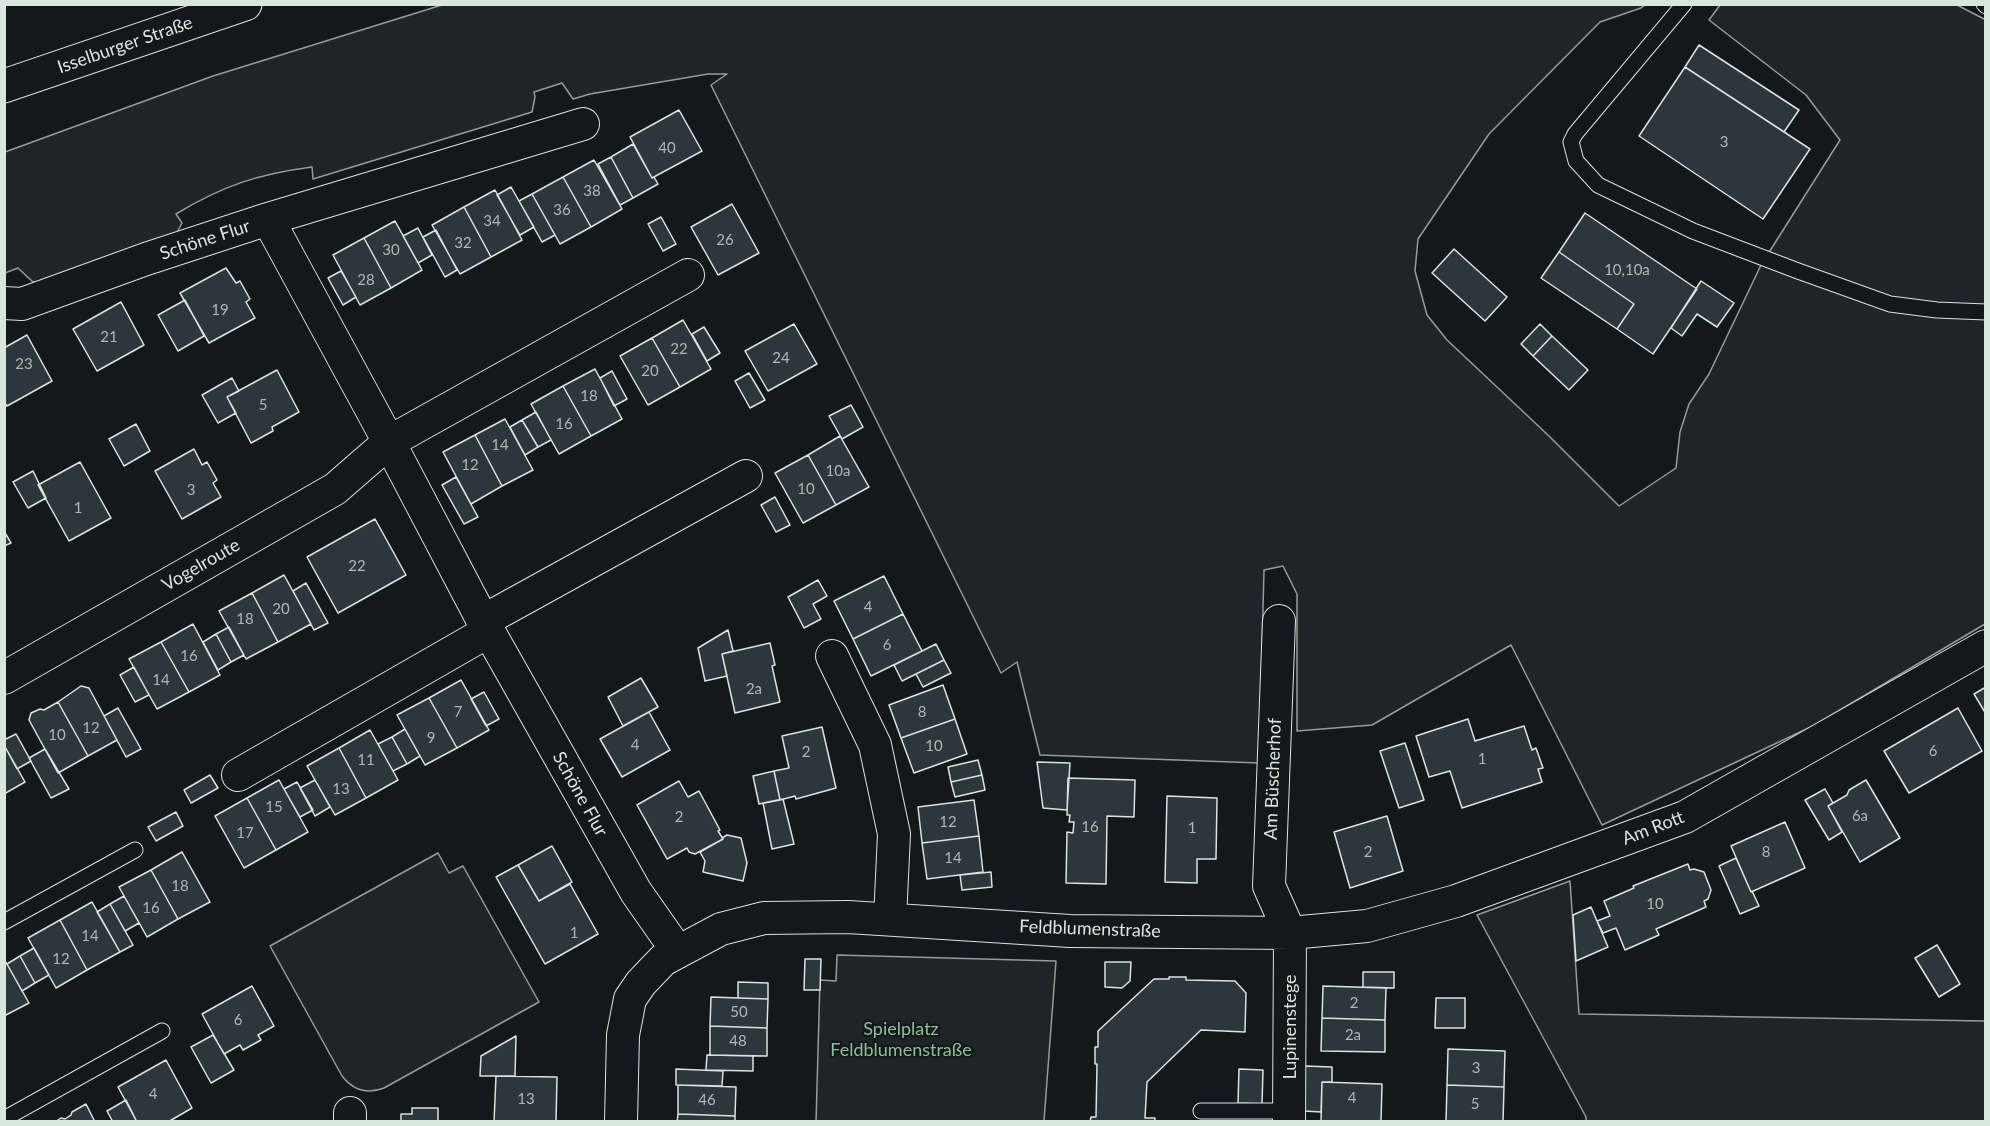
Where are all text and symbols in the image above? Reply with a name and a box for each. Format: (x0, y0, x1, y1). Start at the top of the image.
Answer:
street label: Isselburger Straße (55, 12, 195, 78)
house number: 3 (1720, 133, 1728, 151)
house number: 40 (658, 139, 676, 157)
house number: 38 (583, 182, 601, 200)
house number: 36 (553, 201, 571, 219)
house number: 34 (483, 212, 501, 230)
street label: Schöne Flur (157, 215, 253, 265)
house number: 26 (716, 231, 734, 249)
house number: 32 (454, 234, 472, 252)
house number: 30 (382, 241, 400, 259)
house number: 10,10a (1604, 261, 1650, 279)
house number: 28 (357, 271, 375, 289)
house number: 19 (211, 301, 229, 319)
house number: 21 (100, 328, 118, 346)
house number: 22 (670, 340, 688, 358)
house number: 24 (772, 349, 790, 367)
house number: 23 (15, 355, 33, 373)
house number: 20 (641, 362, 659, 380)
house number: 18 (580, 387, 598, 405)
house number: 5 (259, 396, 267, 414)
house number: 16 (555, 415, 573, 433)
house number: 14 (491, 436, 509, 454)
house number: 12 (461, 456, 479, 474)
house number: 10a (826, 462, 850, 480)
house number: 10 (797, 480, 815, 498)
house number: 3 (187, 481, 195, 499)
house number: 1 (74, 499, 82, 517)
street label: Vogelroute (158, 534, 244, 596)
house number: 22 (348, 557, 366, 575)
house number: 4 (864, 598, 872, 616)
house number: 20 (272, 600, 290, 618)
house number: 18 (236, 610, 254, 628)
house number: 6 (883, 636, 891, 654)
house number: 16 (180, 647, 198, 665)
house number: 14 (152, 671, 170, 689)
house number: 2a (746, 680, 762, 698)
house number: 7 (454, 703, 462, 721)
house number: 8 (918, 703, 926, 721)
street label: Am Büscherhof (1260, 718, 1286, 840)
house number: 12 (82, 719, 100, 737)
house number: 10 (48, 726, 66, 744)
house number: 9 (427, 729, 435, 747)
house number: 4 (631, 736, 639, 754)
house number: 10 (925, 737, 943, 755)
house number: 6 (1929, 742, 1937, 760)
house number: 2 (802, 743, 810, 761)
street label: Schöne Flur (548, 748, 612, 840)
house number: 1 (1478, 750, 1486, 768)
house number: 11 (357, 751, 375, 769)
house number: 13 (332, 780, 350, 798)
house number: 15 (265, 798, 283, 816)
street label: Am Rott (1619, 806, 1687, 850)
house number: 6a (1852, 807, 1868, 825)
house number: 2 (675, 808, 683, 826)
house number: 12 (939, 813, 957, 831)
house number: 16 (1081, 818, 1099, 836)
house number: 1 (1188, 819, 1196, 837)
house number: 17 (236, 824, 254, 842)
house number: 2 (1364, 843, 1372, 861)
house number: 8 (1762, 843, 1770, 861)
house number: 14 (944, 849, 962, 867)
house number: 18 (171, 877, 189, 895)
house number: 10 (1646, 895, 1664, 913)
house number: 16 (142, 899, 160, 917)
street label: Feldblumenstraße (1019, 916, 1161, 942)
house number: 1 (570, 924, 578, 942)
house number: 14 (81, 927, 99, 945)
house number: 12 (52, 950, 70, 968)
street label: Lupinenstege (1279, 974, 1301, 1080)
house number: 2 (1350, 994, 1358, 1012)
house number: 50 (730, 1003, 748, 1021)
house number: 6 (234, 1011, 242, 1029)
park label: Spielplatz Feldblumenstraße (830, 1018, 972, 1060)
house number: 2a (1345, 1026, 1361, 1044)
house number: 48 (729, 1032, 747, 1050)
house number: 3 (1472, 1059, 1480, 1077)
house number: 4 (149, 1085, 157, 1103)
house number: 4 (1348, 1089, 1356, 1107)
house number: 13 (517, 1090, 535, 1108)
house number: 46 (698, 1091, 716, 1109)
house number: 5 (1471, 1095, 1479, 1113)

